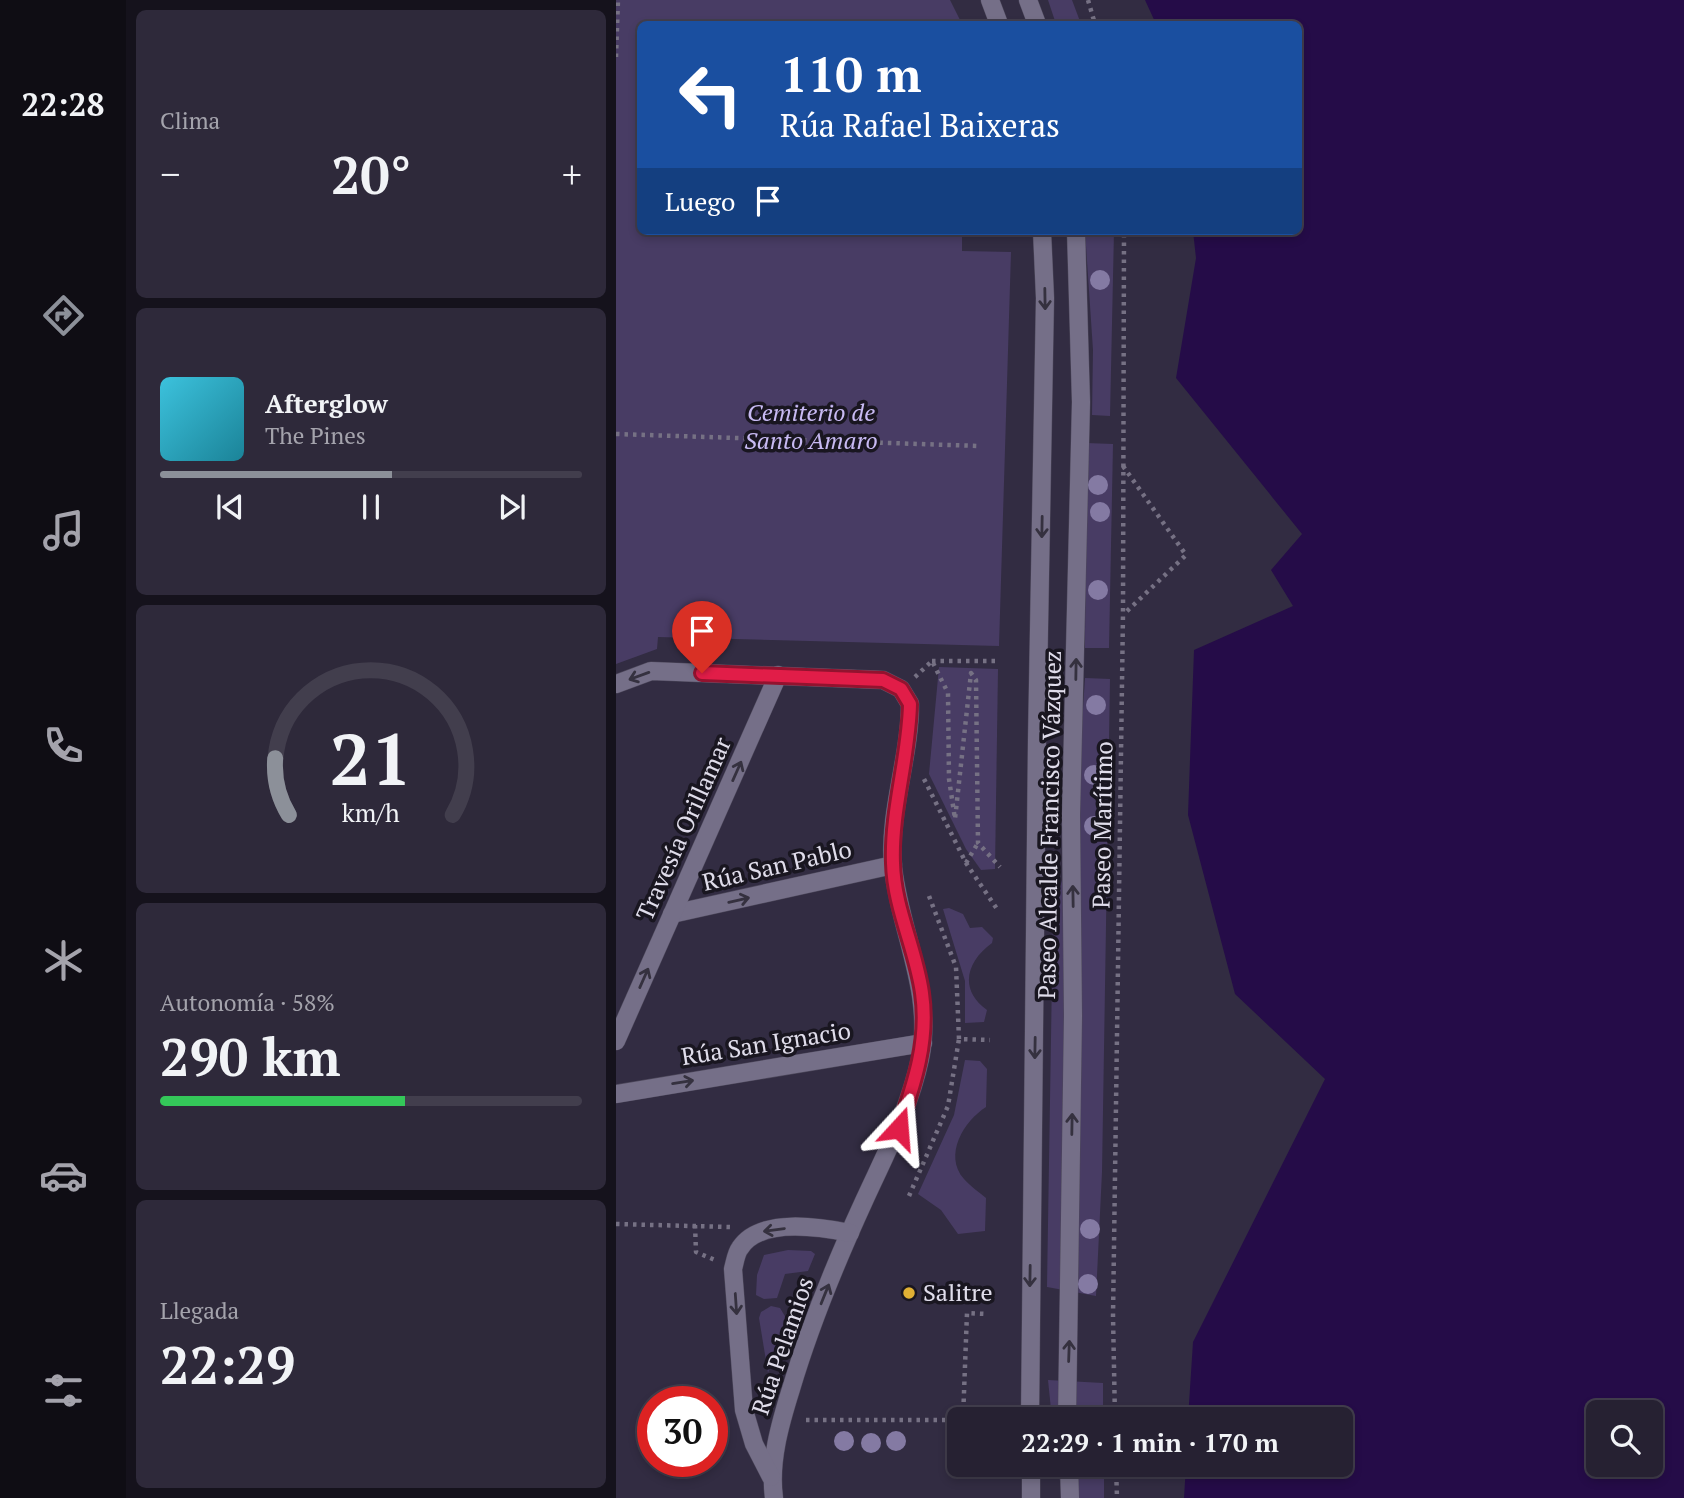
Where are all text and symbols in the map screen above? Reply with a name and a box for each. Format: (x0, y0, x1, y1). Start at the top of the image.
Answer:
text: 110 m (780, 41, 922, 106)
icon: left (665, 49, 756, 140)
text: 22:28 (21, 83, 105, 125)
text: Rúa Rafael Baixeras (780, 104, 1060, 146)
text: Clima (160, 105, 220, 136)
text: 20° (331, 140, 411, 209)
text: − (160, 149, 180, 199)
text: + (562, 149, 582, 199)
icon: arrive (749, 182, 787, 220)
text: Luego (665, 184, 735, 218)
one-way arrow (1038, 287, 1052, 310)
icon: directions (39, 291, 88, 340)
text: Afterglow (265, 386, 388, 420)
park label: Cemiterio de Santo Amaro (744, 396, 878, 456)
text: The Pines (265, 420, 366, 451)
icon: previous (211, 488, 249, 526)
icon: pause (352, 488, 390, 526)
icon: next (493, 488, 531, 526)
icon: music (39, 506, 88, 555)
one-way arrow (1035, 515, 1048, 538)
pin (672, 601, 732, 673)
icon: arrive (683, 612, 721, 650)
street label: Paseo Alcalde Francisco Vázquez (1030, 650, 1068, 1000)
one-way arrow (1070, 657, 1083, 680)
one-way arrow (629, 670, 651, 683)
text: 21 (330, 709, 412, 806)
icon: phone (39, 721, 88, 770)
street label: Travesía Orillamar (628, 731, 738, 925)
street label: Paseo Marítimo (1085, 741, 1119, 909)
one-way arrow (731, 760, 744, 782)
text: km/h (342, 796, 400, 829)
street label: Rúa San Pablo (699, 832, 854, 898)
one-way arrow (1066, 885, 1080, 908)
one-way arrow (727, 892, 750, 906)
icon: climate (39, 936, 88, 985)
one-way arrow (638, 968, 651, 989)
text: Autonomía · 58% (160, 987, 335, 1018)
street label: Rúa San Ignacio (679, 1014, 853, 1072)
text: 290 km (160, 1022, 341, 1091)
one-way arrow (1028, 1036, 1042, 1059)
one-way arrow (671, 1075, 694, 1088)
position arrow (862, 1091, 936, 1165)
one-way arrow (1065, 1112, 1079, 1135)
icon: car (39, 1151, 88, 1200)
one-way arrow (763, 1224, 786, 1237)
one-way arrow (1024, 1264, 1037, 1287)
street label: Rúa Pelamios (744, 1273, 821, 1419)
place label: Salitre (923, 1276, 993, 1308)
one-way arrow (820, 1284, 833, 1306)
marker: Salitre (901, 1285, 917, 1301)
one-way arrow (730, 1292, 743, 1315)
text: Llegada (160, 1295, 239, 1326)
text: 22:29 (160, 1330, 295, 1399)
one-way arrow (1063, 1340, 1076, 1363)
icon: filters (39, 1366, 88, 1415)
speed limit sign: 30 (637, 1386, 728, 1477)
map controls (1586, 1400, 1663, 1477)
button: search (1586, 1400, 1663, 1477)
text: 22:29 · 1 min · 170 m (1021, 1425, 1279, 1459)

